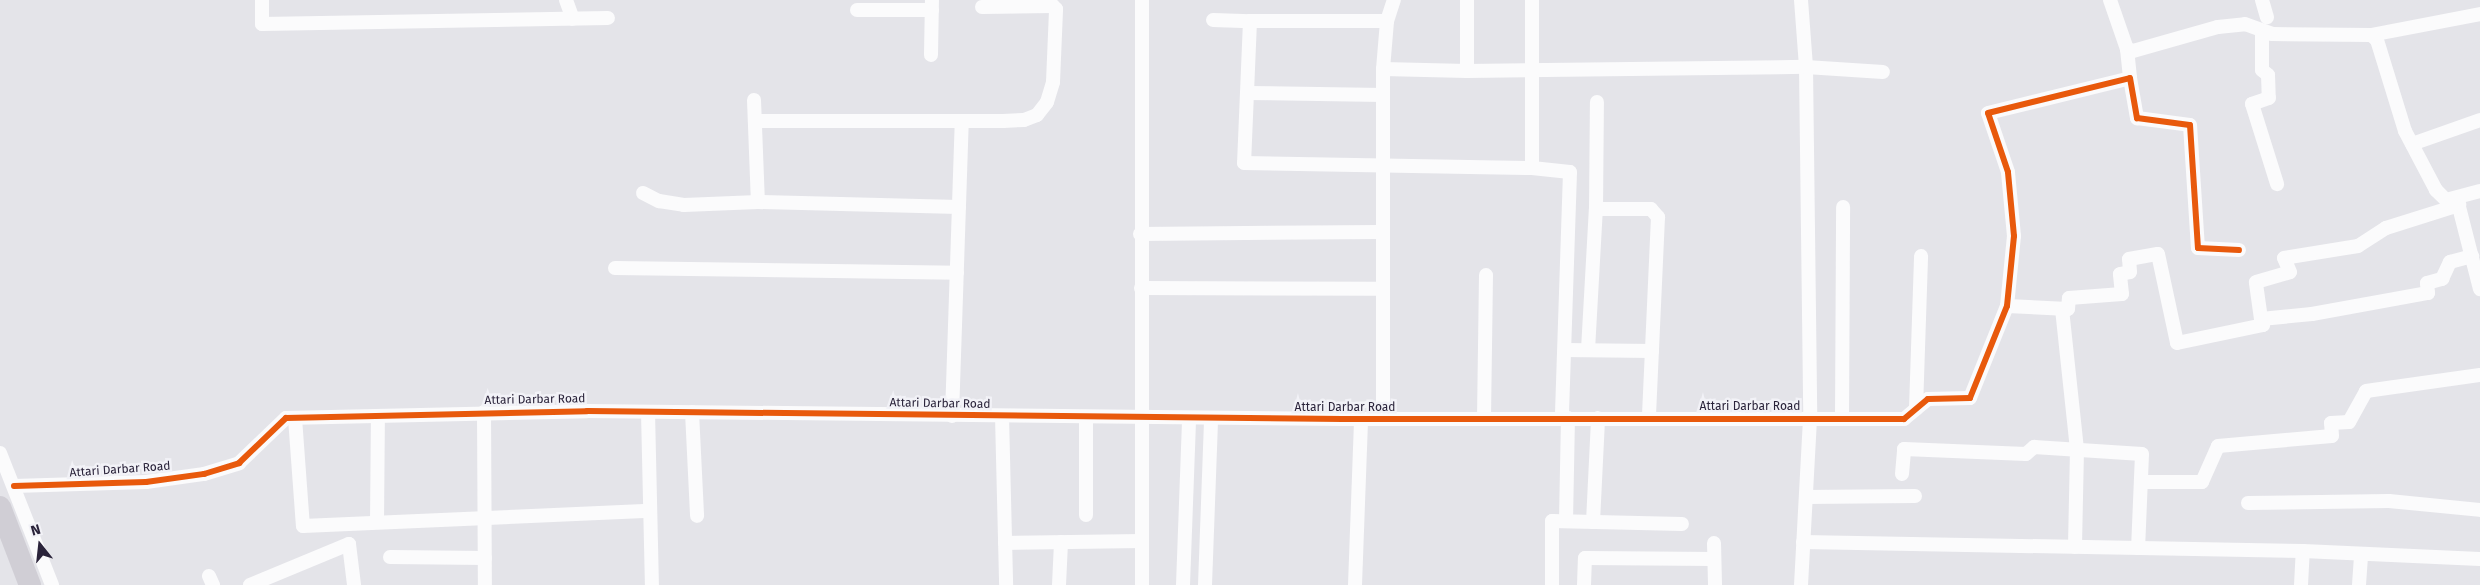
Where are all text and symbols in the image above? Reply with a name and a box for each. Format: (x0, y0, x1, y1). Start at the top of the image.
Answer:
street label: Attari Darbar Road (484, 392, 586, 408)
street label: Attari Darbar Road (889, 396, 991, 412)
street label: Attari Darbar Road (1700, 400, 1800, 414)
street label: Attari Darbar Road (1295, 401, 1395, 415)
street label: Attari Darbar Road (69, 459, 171, 481)
north arrow (15, 520, 65, 570)
text: N (29, 521, 43, 540)

